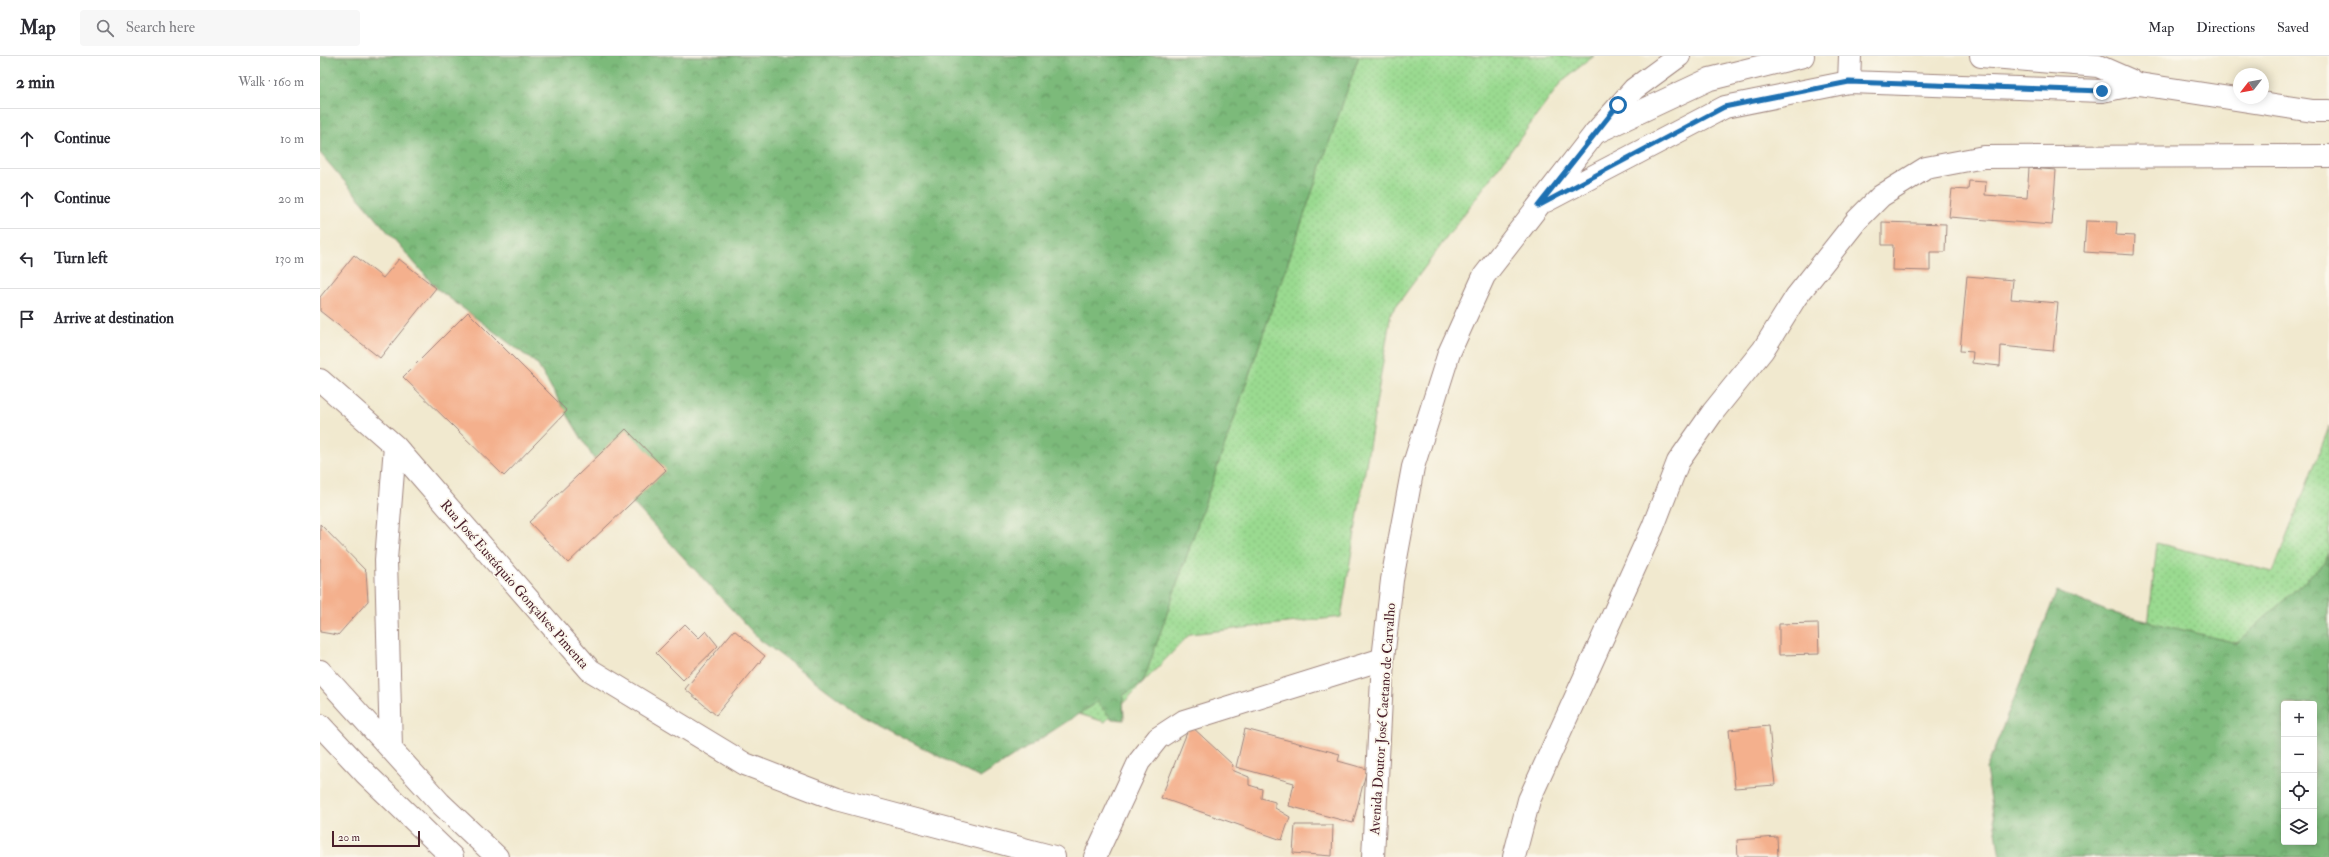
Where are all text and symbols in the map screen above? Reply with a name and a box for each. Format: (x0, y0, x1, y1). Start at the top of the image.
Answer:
search box (80, 10, 360, 46)
text: Map (20, 16, 56, 40)
icon: search (94, 17, 116, 39)
text: Search here (126, 18, 195, 37)
text: Map (2148, 19, 2174, 36)
text: Directions (2196, 19, 2255, 36)
text: Saved (2277, 19, 2309, 36)
north arrow (2233, 68, 2269, 104)
text: 2 min (16, 72, 55, 93)
text: Walk · 160 m (238, 74, 304, 90)
route end (2093, 82, 2111, 100)
route start (1609, 96, 1627, 114)
icon: ahead (16, 128, 38, 150)
text: Continue (54, 129, 110, 148)
text: 10 m (280, 131, 304, 147)
icon: ahead (16, 188, 38, 210)
text: Continue (54, 189, 110, 208)
text: 20 m (278, 191, 304, 207)
icon: left (16, 248, 38, 270)
text: Turn left (54, 249, 108, 268)
text: 130 m (275, 251, 304, 267)
icon: arrive (16, 308, 38, 330)
text: Arrive at destination (54, 309, 174, 328)
street label: Rua José Eustáquio Gonçalves Pimenta (437, 496, 593, 672)
street label: Avenida Doutor José Caetano de Carvalho (1366, 602, 1399, 837)
map controls (2281, 701, 2317, 845)
button: + (2281, 701, 2317, 737)
button: − (2281, 737, 2317, 773)
button: locate (2281, 773, 2317, 809)
button: layers (2281, 809, 2317, 845)
scale bar (332, 829, 420, 848)
text: 20 m (338, 831, 360, 844)

